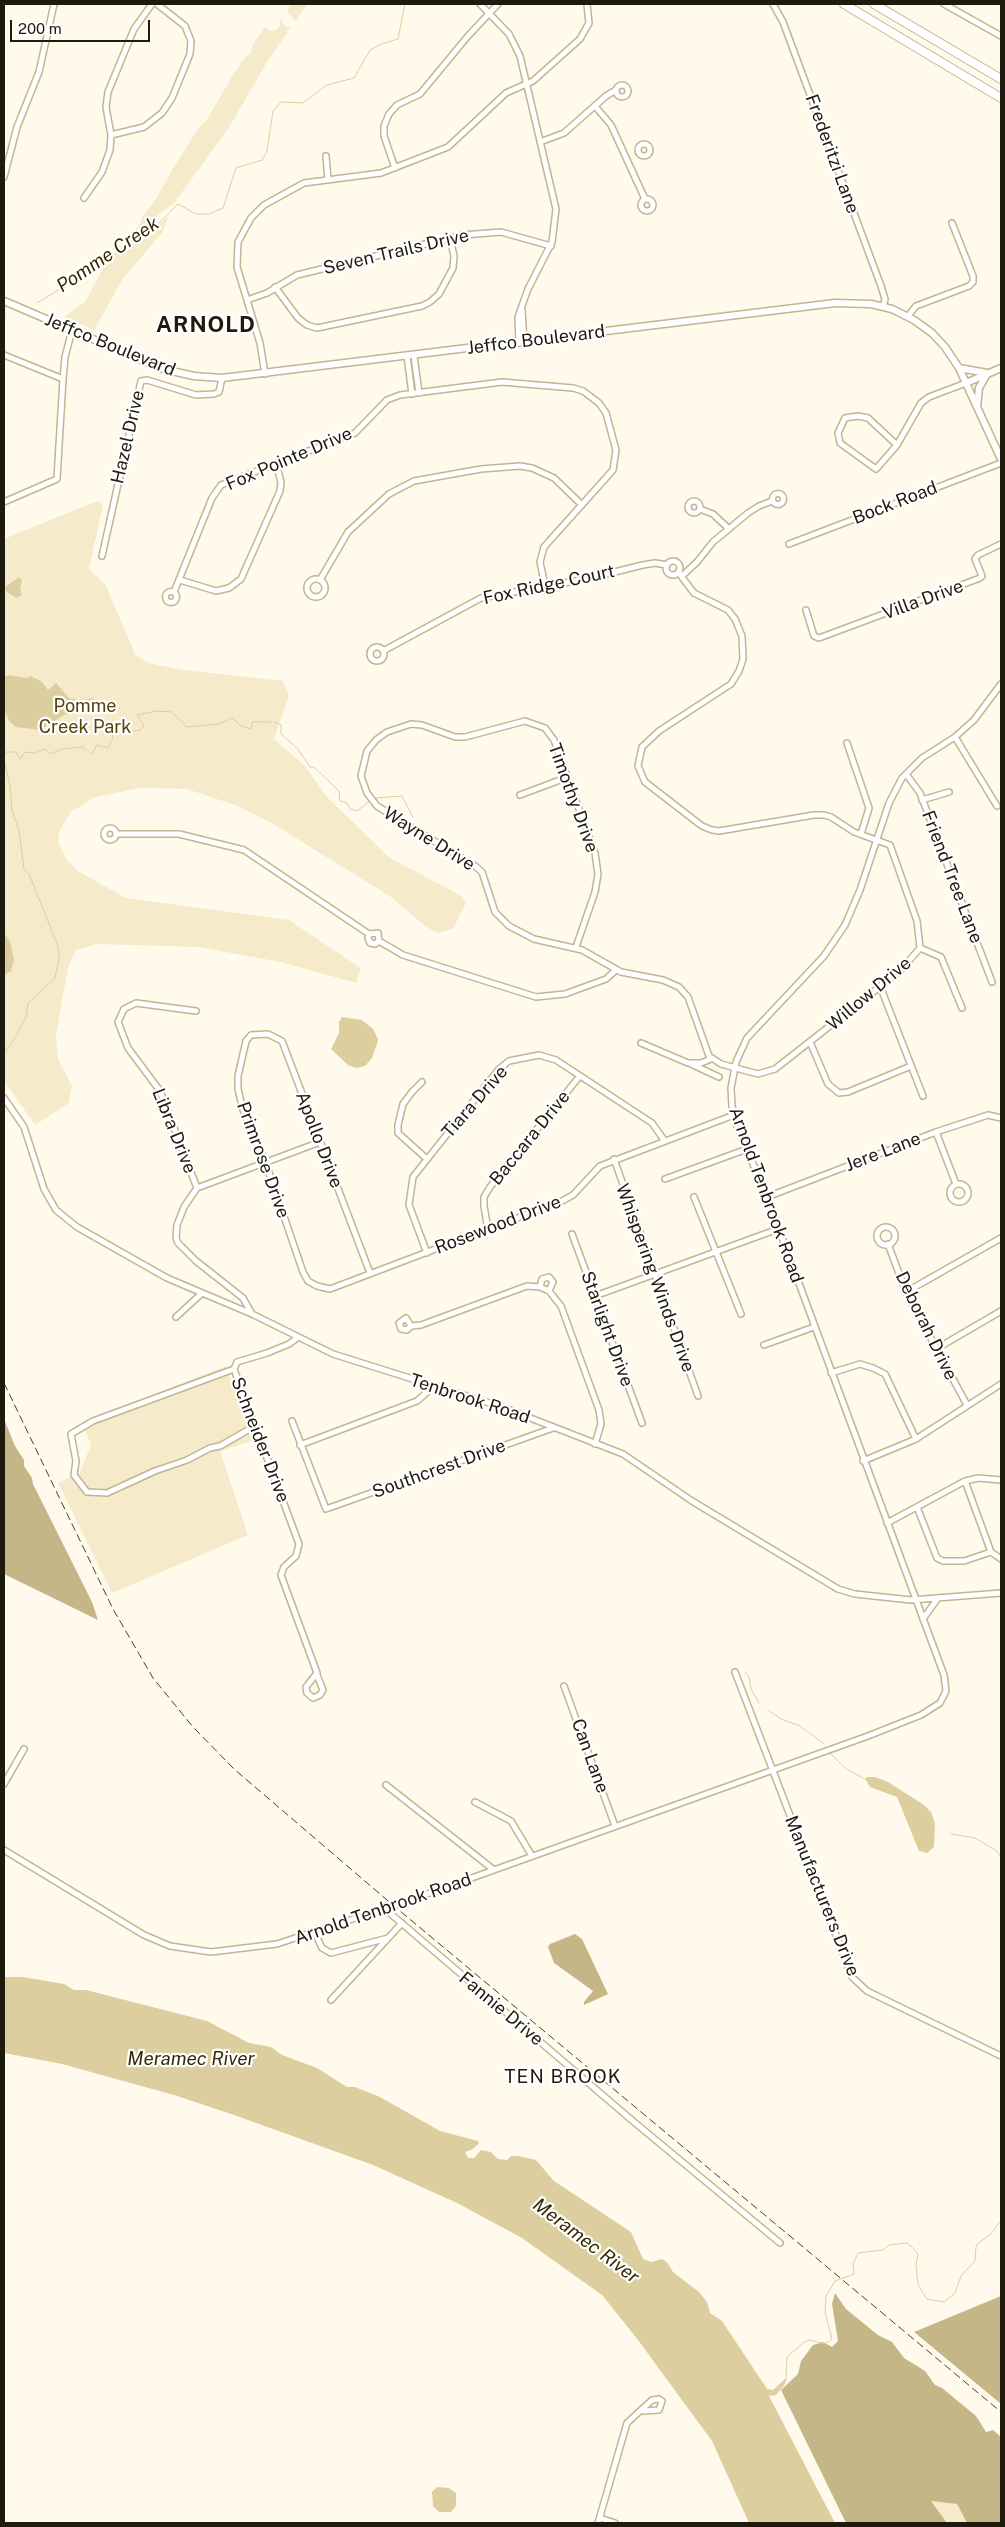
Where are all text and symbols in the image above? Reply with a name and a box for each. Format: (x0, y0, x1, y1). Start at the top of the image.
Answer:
scale bar (12, 10, 152, 42)
text: 200 m (18, 20, 62, 37)
street label: Frederitzi Lane (800, 91, 864, 217)
water label: Pomme Creek (52, 212, 164, 298)
street label: Seven Trails Drive (321, 225, 471, 279)
street label: Jeffco Boulevard (41, 309, 179, 381)
district label: ARNOLD (155, 312, 257, 338)
street label: Jeffco Boulevard (466, 321, 606, 359)
street label: Hazel Drive (107, 388, 149, 486)
street label: Fox Pointe Drive (223, 423, 355, 495)
street label: Bock Road (850, 477, 940, 529)
street label: Fox Ridge Court (481, 561, 617, 609)
street label: Villa Drive (880, 575, 966, 625)
park label: Pomme Creek Park (39, 695, 131, 738)
street label: Timothy Drive (543, 740, 603, 856)
street label: Wayne Drive (379, 802, 479, 876)
street label: Friend Tree Lane (917, 808, 987, 946)
street label: Willow Drive (822, 952, 916, 1036)
street label: Tiara Drive (438, 1061, 512, 1143)
street label: Libra Drive (147, 1085, 201, 1177)
street label: Baccara Drive (485, 1086, 575, 1190)
street label: Apollo Drive (291, 1089, 347, 1191)
street label: Primrose Drive (232, 1099, 294, 1221)
street label: Arnold Tenbrook Road (724, 1104, 808, 1286)
street label: Jere Lane (842, 1128, 924, 1176)
street label: Whispering Winds Drive (611, 1181, 699, 1375)
street label: Rosewood Drive (432, 1191, 564, 1259)
street label: Starlight Drive (576, 1268, 638, 1390)
street label: Deborah Drive (890, 1268, 962, 1384)
street label: Tenbrook Road (407, 1369, 533, 1429)
street label: Schneider Drive (226, 1374, 294, 1506)
street label: Southcrest Drive (369, 1435, 509, 1503)
street label: Can Lane (567, 1716, 613, 1796)
street label: Manufacturers Drive (780, 1813, 864, 1979)
street label: Arnold Tenbrook Road (292, 1869, 474, 1949)
street label: Fannie Drive (454, 1968, 548, 2050)
water label: Meramec River (127, 2048, 255, 2070)
district label: TEN BROOK (503, 2066, 623, 2088)
water label: Meramec River (528, 2194, 644, 2288)

